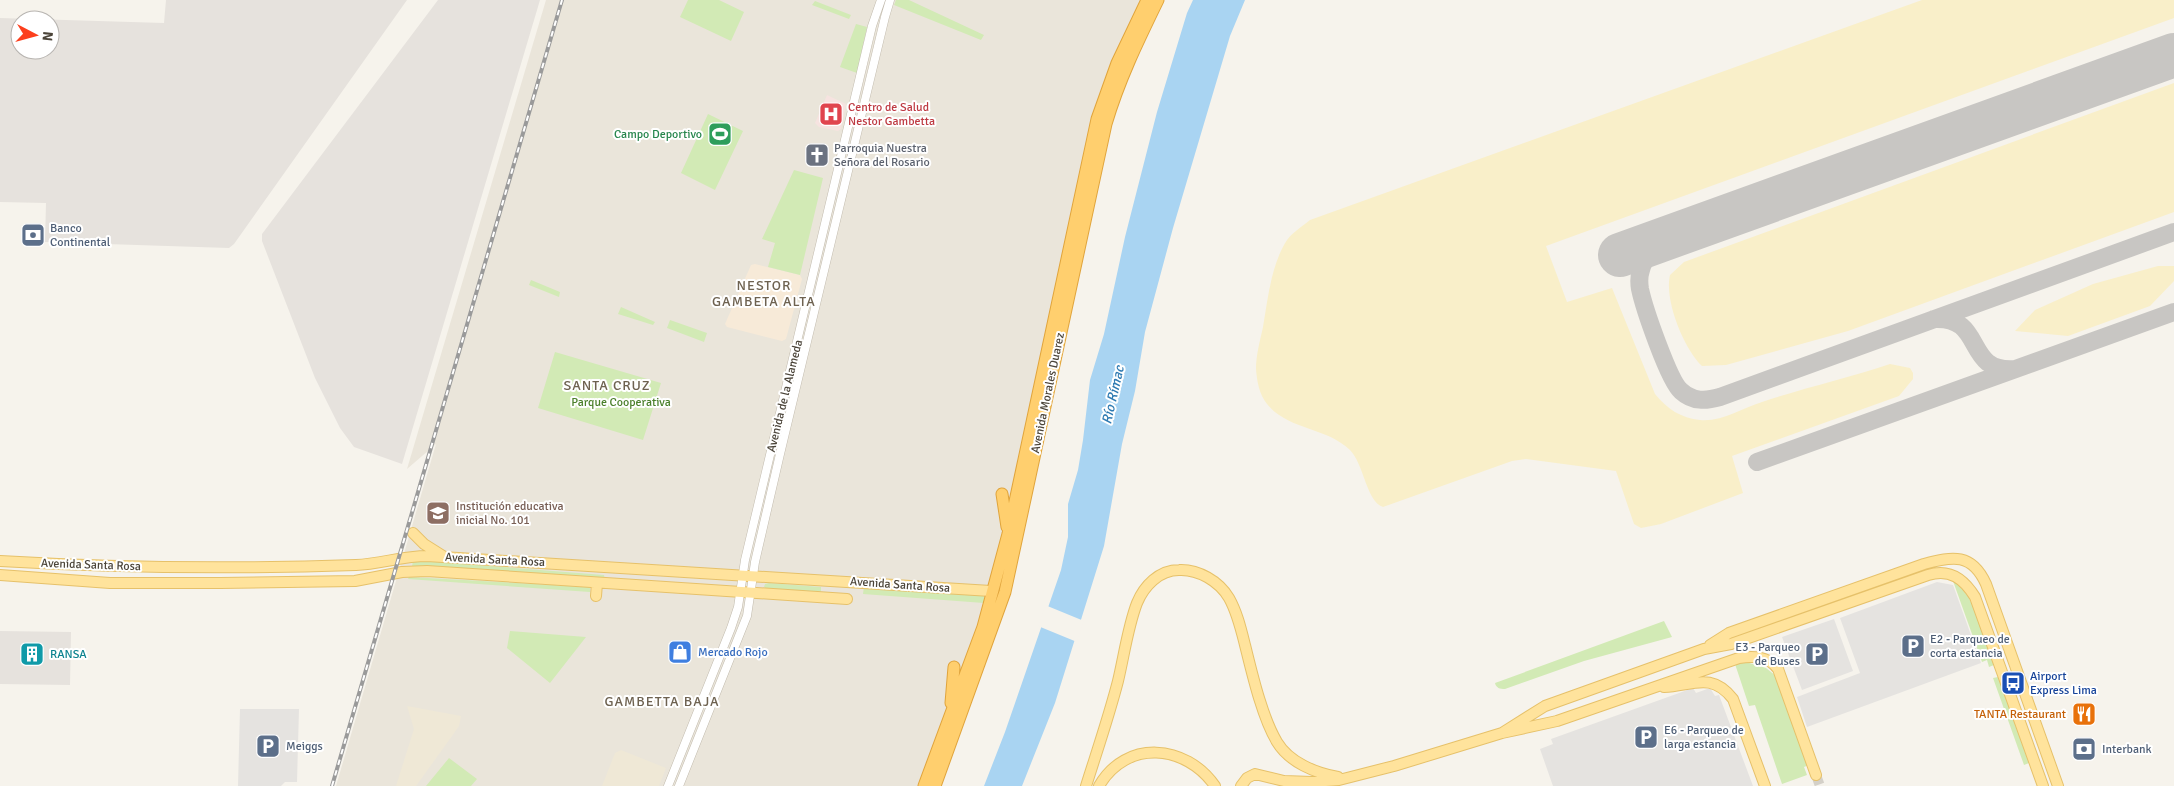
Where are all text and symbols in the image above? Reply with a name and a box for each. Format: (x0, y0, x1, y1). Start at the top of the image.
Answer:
north arrow (10, 10, 60, 60)
text: N (38, 31, 56, 42)
place label: Centro de Salud Nestor Gambetta (848, 100, 935, 129)
hospital icon: Centro de Salud Nestor Gambetta (818, 101, 844, 127)
sports icon: Campo Deportivo (707, 121, 733, 147)
place label: Campo Deportivo (614, 127, 702, 142)
place label: Parroquia Nuestra Señora del Rosario (834, 141, 930, 170)
church icon: Parroquia Nuestra Señora del Rosario (804, 142, 830, 168)
place label: Banco Continental (50, 221, 111, 250)
bank icon: Banco Continental (20, 222, 46, 248)
district label: NESTOR GAMBETA ALTA (712, 277, 816, 310)
street label: Avenida Morales Duarez (1028, 331, 1068, 455)
street label: Avenida de la Alameda (764, 338, 806, 454)
water label: Río Rímac (1098, 363, 1128, 426)
district label: SANTA CRUZ (563, 377, 651, 394)
park label: Parque Cooperativa (571, 395, 671, 410)
place label: Institución educativa inicial No. 101 (456, 499, 563, 528)
school or university icon: Institución educativa inicial No. 101 (425, 500, 451, 526)
street label: Avenida Santa Rosa (445, 550, 545, 570)
street label: Avenida Santa Rosa (41, 556, 141, 574)
street label: Avenida Santa Rosa (850, 574, 950, 596)
place label: E2 - Parqueo de corta estancia (1930, 632, 2010, 661)
parking icon: E2 - Parqueo de corta estancia (1900, 633, 1926, 659)
shop icon: Mercado Rojo (667, 639, 693, 665)
place label: E3 - Parqueo de Buses (1735, 640, 1800, 669)
building icon: RANSA (19, 641, 45, 667)
parking icon: E3 - Parqueo de Buses (1804, 641, 1830, 667)
place label: Mercado Rojo (698, 645, 768, 660)
place label: RANSA (50, 647, 87, 662)
place label: Airport Express Lima (2030, 669, 2097, 698)
bus stop icon: Airport Express Lima (2000, 670, 2026, 696)
district label: GAMBETTA BAJA (604, 693, 720, 710)
restaurant icon: TANTA Restaurant (2071, 701, 2097, 727)
place label: TANTA Restaurant (1974, 707, 2066, 722)
place label: E6 - Parqueo de larga estancia (1664, 723, 1744, 752)
parking icon: E6 - Parqueo de larga estancia (1633, 724, 1659, 750)
parking icon: Meiggs (255, 733, 281, 759)
bank icon: Interbank (2071, 736, 2097, 762)
place label: Meiggs (286, 739, 323, 754)
place label: Interbank (2102, 742, 2152, 757)

